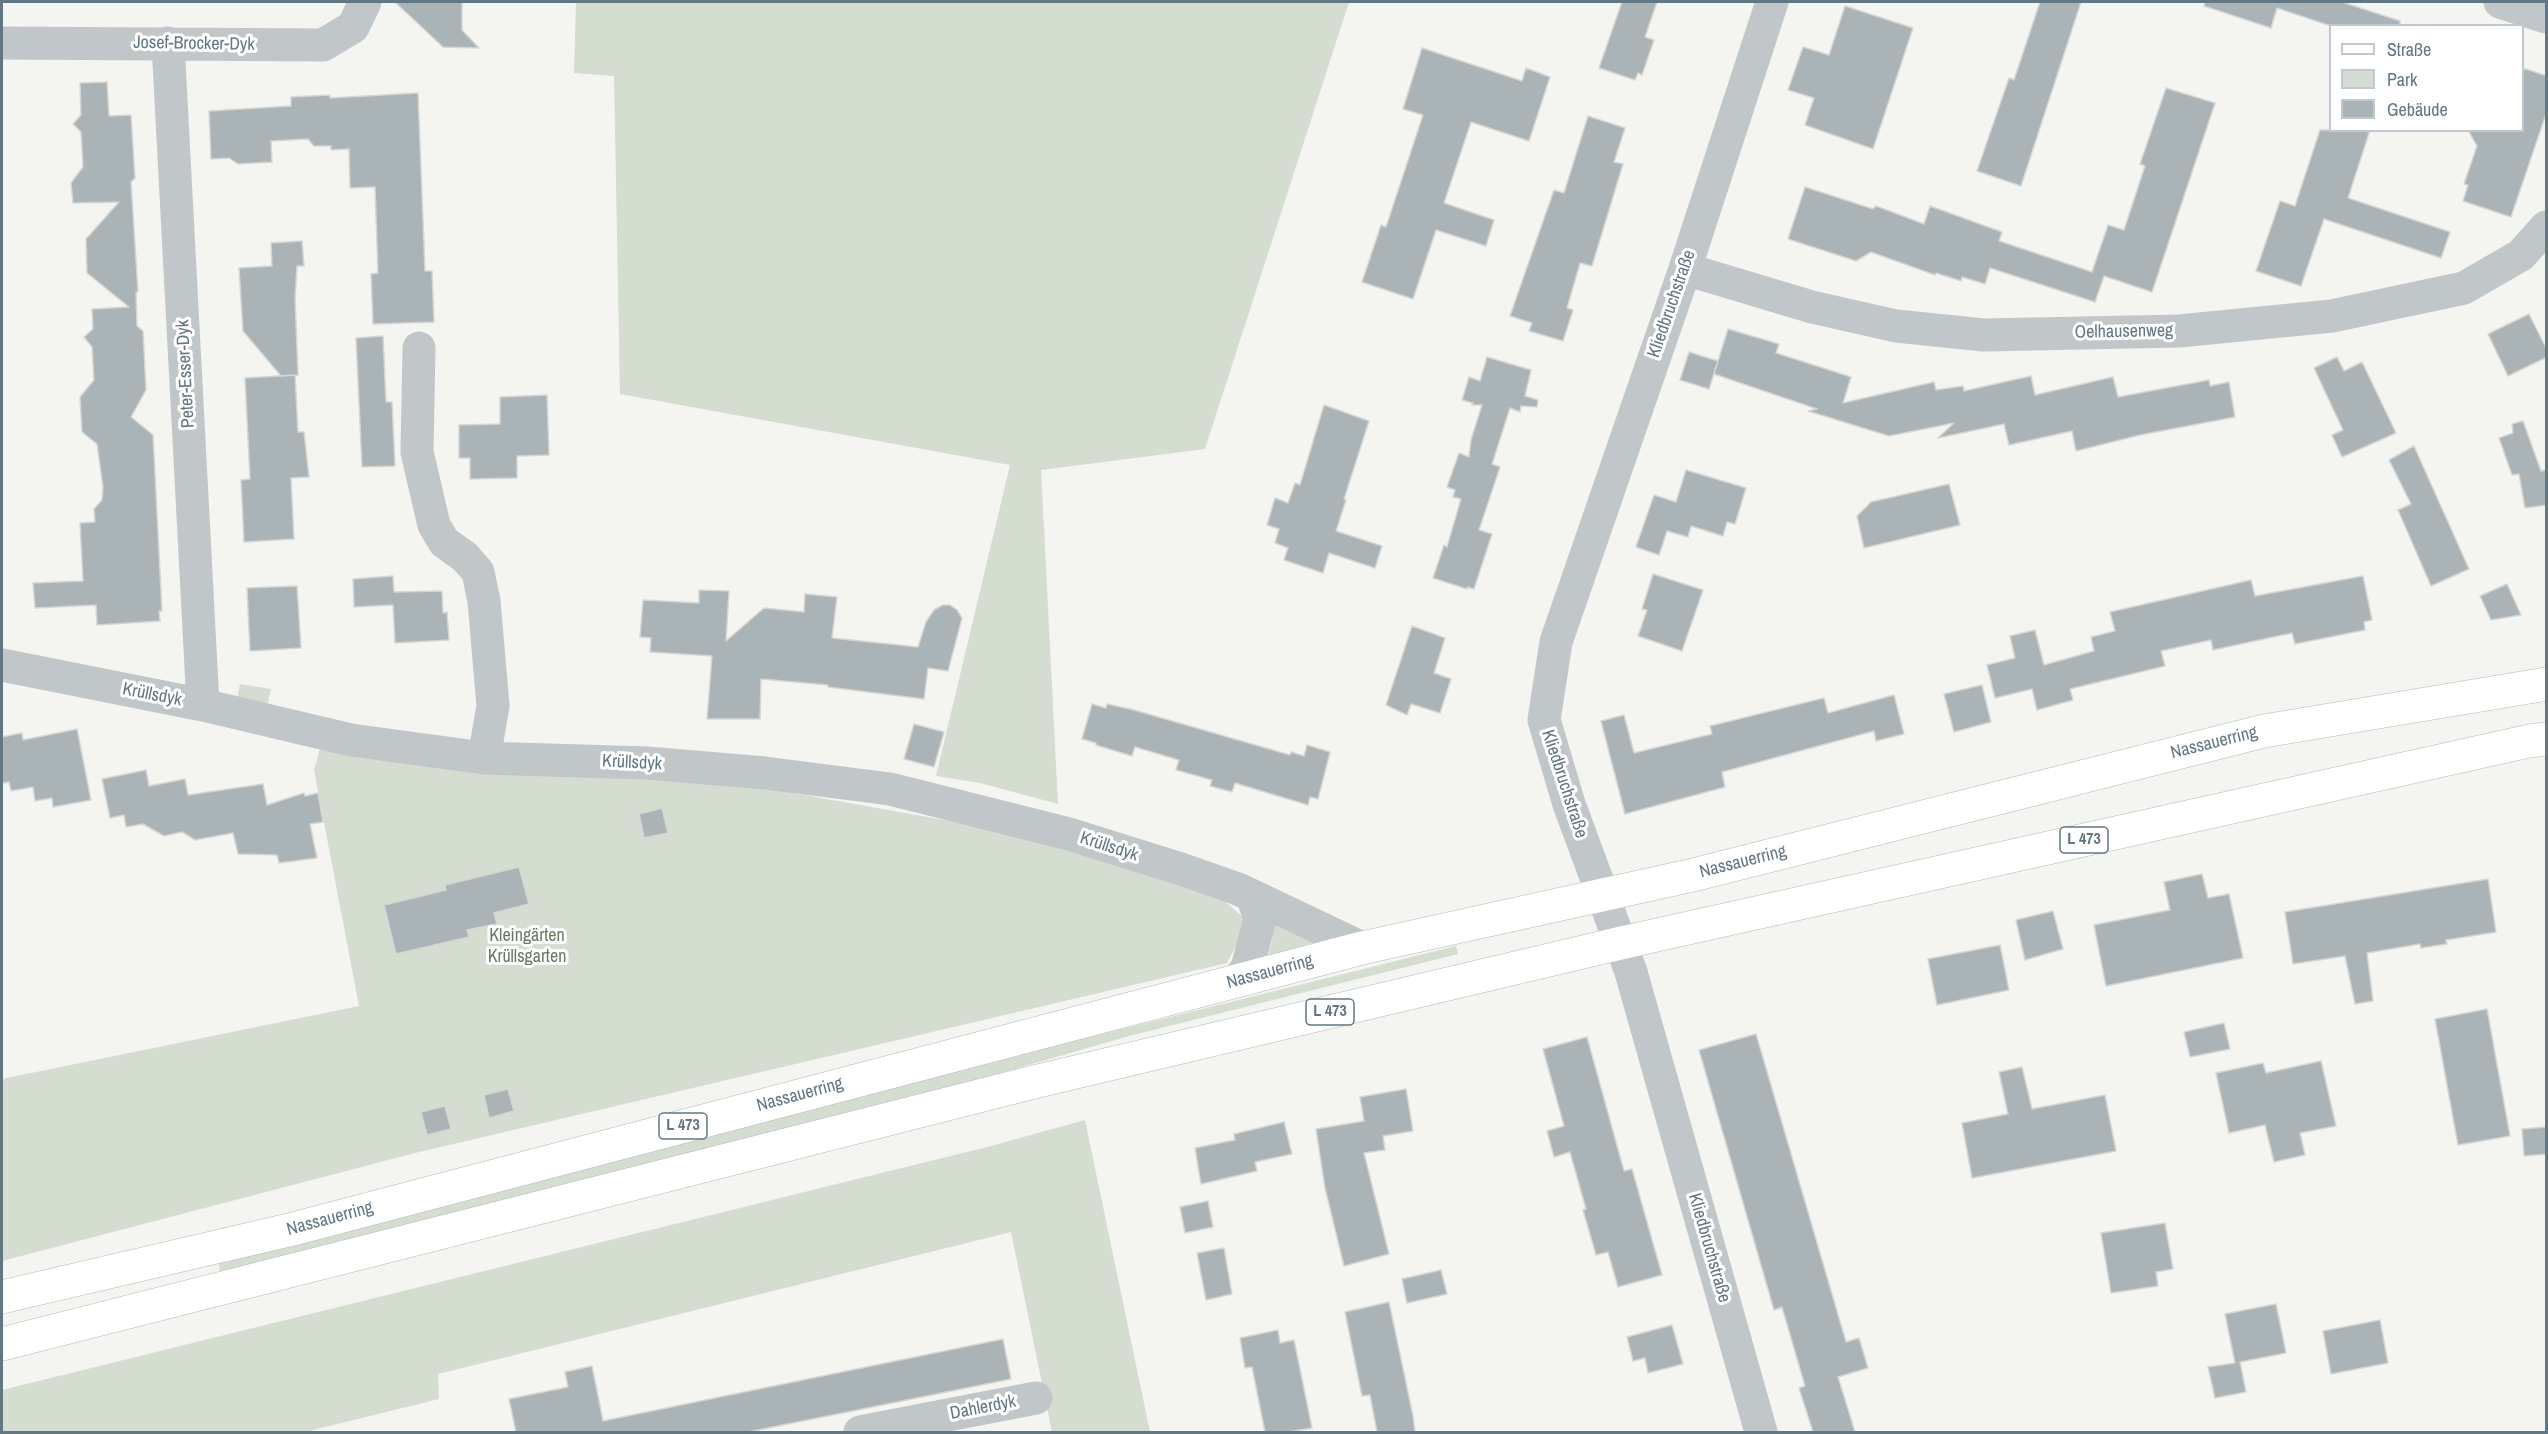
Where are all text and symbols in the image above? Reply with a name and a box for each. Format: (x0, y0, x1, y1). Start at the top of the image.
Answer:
legend (2329, 24, 2524, 132)
street label: Josef-Brocker-Dyk (133, 32, 255, 56)
text: Straße (2387, 37, 2431, 62)
text: Park (2387, 67, 2417, 92)
text: Gebäude (2387, 97, 2448, 122)
street label: Kliedbruchstraße (1643, 247, 1701, 361)
street label: Peter-Esser-Dyk (172, 319, 200, 429)
street label: Oelhausenweg (2075, 320, 2173, 344)
street label: Krüllsdyk (121, 679, 183, 711)
street label: Nassauerring (2168, 722, 2260, 764)
street label: Kliedbruchstraße (1536, 727, 1592, 841)
street label: Krüllsdyk (602, 751, 662, 775)
street label: Krüllsdyk (1077, 827, 1141, 867)
road number: L 473 (2060, 827, 2108, 853)
street label: Nassauerring (1697, 841, 1789, 883)
park label: Kleingärten Krüllsgarten (488, 925, 566, 968)
street label: Nassauerring (1224, 950, 1316, 994)
road number: L 473 (1306, 999, 1354, 1025)
street label: Nassauerring (754, 1073, 846, 1117)
road number: L 473 (659, 1113, 707, 1139)
street label: Kliedbruchstraße (1683, 1191, 1735, 1305)
street label: Nassauerring (284, 1197, 376, 1241)
street label: Dahlerdyk (948, 1391, 1018, 1425)

